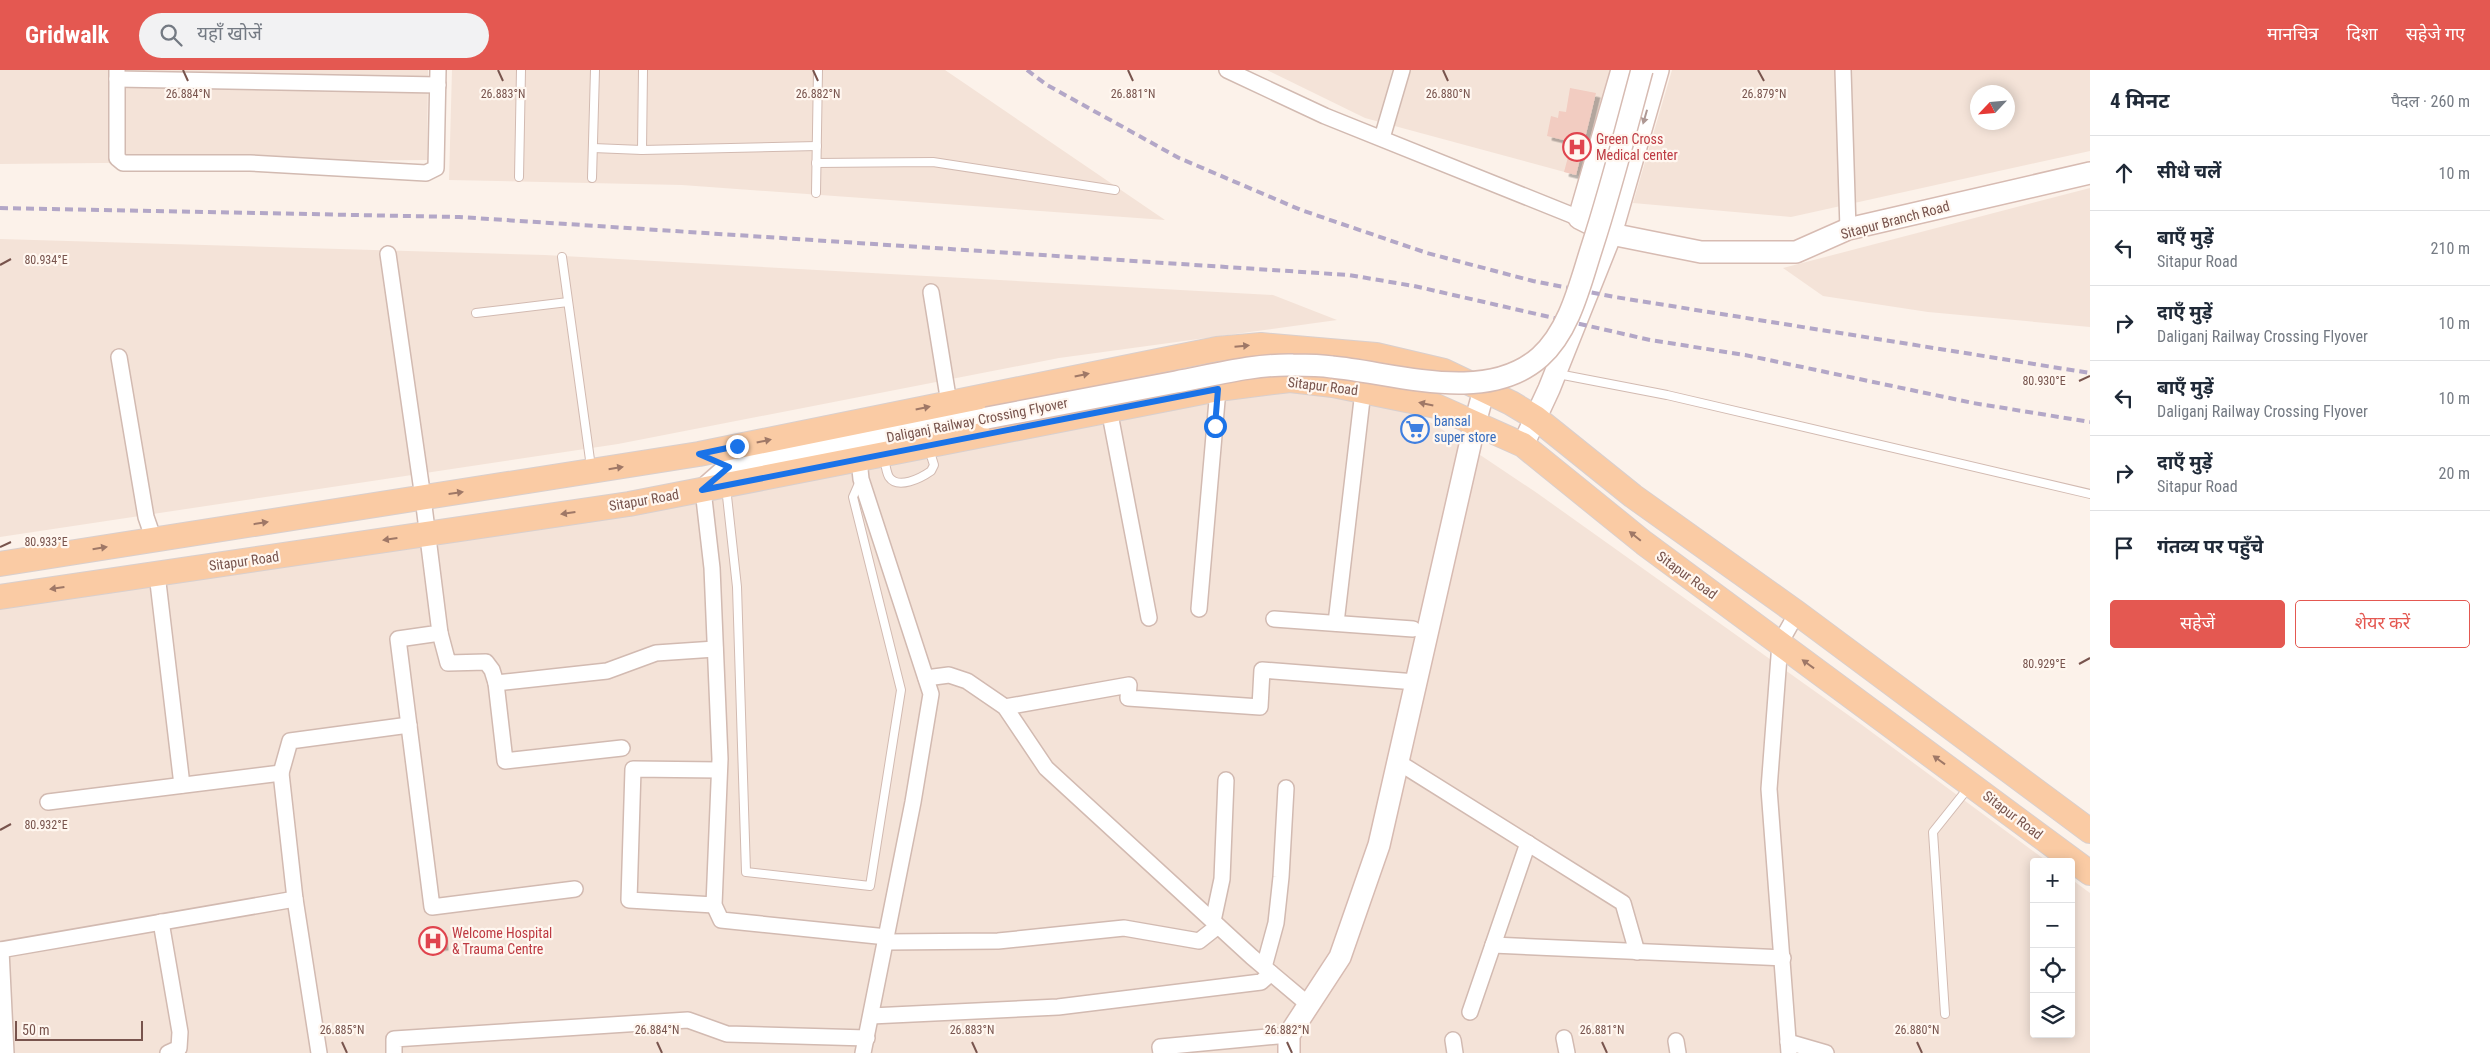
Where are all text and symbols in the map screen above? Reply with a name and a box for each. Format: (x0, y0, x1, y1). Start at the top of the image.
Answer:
search box (139, 13, 489, 58)
text: Gridwalk (25, 21, 109, 49)
icon: search (157, 21, 185, 49)
text: यहाँ खोजें (197, 22, 262, 45)
text: मानचित्र (2267, 23, 2319, 44)
text: दिशा (2347, 23, 2378, 44)
text: सहेजे गए (2406, 23, 2465, 44)
north arrow (1970, 85, 2015, 130)
text: 26.884°N (166, 87, 210, 101)
text: 26.883°N (481, 87, 525, 101)
text: 26.882°N (796, 87, 840, 101)
text: 26.881°N (1111, 87, 1155, 101)
text: 26.880°N (1426, 87, 1470, 101)
text: 26.879°N (1742, 87, 1786, 101)
text: 4 मिनट (2110, 89, 2170, 113)
text: पैदल · 260 m (2391, 92, 2470, 111)
one-way arrow (1640, 109, 1648, 124)
place label: Green Cross Medical center (1596, 131, 1678, 163)
hospital icon: Green Cross Medical center (1562, 132, 1592, 162)
icon: ahead (2110, 159, 2138, 187)
text: सीधे चलें (2157, 160, 2221, 183)
text: 10 m (2438, 164, 2470, 183)
street label: Sitapur Branch Road (1839, 198, 1951, 242)
text: बाएँ मुड़ें (2157, 226, 2213, 249)
icon: left (2110, 234, 2138, 262)
text: 210 m (2431, 239, 2470, 258)
text: Sitapur Road (2157, 252, 2238, 271)
text: 80.934°E (24, 253, 68, 267)
text: दाएँ मुड़ें (2157, 301, 2212, 324)
icon: right (2110, 309, 2138, 337)
text: 10 m (2438, 314, 2470, 333)
text: Daliganj Railway Crossing Flyover (2157, 327, 2368, 346)
one-way arrow (1234, 342, 1250, 350)
one-way arrow (1075, 371, 1090, 379)
street label: Sitapur Road (1287, 374, 1359, 398)
text: 80.930°E (2022, 374, 2066, 388)
text: बाएँ मुड़ें (2157, 376, 2213, 399)
icon: left (2110, 384, 2138, 412)
text: 10 m (2438, 389, 2470, 408)
street label: Daliganj Railway Crossing Flyover (885, 395, 1069, 445)
one-way arrow (1418, 400, 1433, 408)
text: Daliganj Railway Crossing Flyover (2157, 402, 2368, 421)
one-way arrow (915, 404, 931, 412)
place label: bansal super store (1434, 413, 1497, 445)
supermarket icon: bansal super store (1400, 414, 1430, 444)
route start (1204, 415, 1227, 438)
route end (726, 435, 749, 458)
one-way arrow (756, 436, 772, 444)
text: दाएँ मुड़ें (2157, 451, 2212, 474)
icon: right (2110, 459, 2138, 487)
one-way arrow (609, 463, 625, 471)
text: 20 m (2438, 464, 2470, 483)
text: Sitapur Road (2157, 477, 2238, 496)
street label: Sitapur Road (608, 486, 680, 514)
one-way arrow (448, 489, 464, 497)
one-way arrow (560, 509, 576, 517)
one-way arrow (253, 519, 269, 527)
one-way arrow (1629, 531, 1642, 542)
icon: arrive (2110, 534, 2138, 562)
text: 80.933°E (24, 535, 68, 549)
one-way arrow (382, 535, 398, 543)
text: गंतव्य पर पहुँचे (2157, 535, 2263, 558)
one-way arrow (92, 544, 108, 552)
street label: Sitapur Road (208, 548, 280, 574)
street label: Sitapur Road (1654, 548, 1720, 602)
one-way arrow (49, 585, 65, 593)
button: सहेजें (2110, 600, 2285, 648)
button: शेयर करें (2295, 600, 2470, 648)
text: 80.929°E (2022, 657, 2066, 671)
one-way arrow (1801, 659, 1815, 669)
one-way arrow (1933, 755, 1946, 766)
street label: Sitapur Road (1980, 787, 2046, 843)
text: 80.932°E (24, 818, 68, 832)
map controls (2030, 858, 2075, 1038)
button: + (2030, 858, 2075, 903)
button: − (2030, 903, 2075, 948)
place label: Welcome Hospital & Trauma Centre (452, 925, 552, 957)
hospital icon: Welcome Hospital & Trauma Centre (418, 926, 448, 956)
button: locate (2030, 948, 2075, 993)
button: layers (2030, 993, 2075, 1038)
scale bar (15, 1018, 142, 1041)
text: 50 m (22, 1022, 50, 1038)
text: 26.885°N (320, 1023, 364, 1037)
text: 26.884°N (635, 1023, 679, 1037)
text: 26.883°N (950, 1023, 994, 1037)
text: 26.882°N (1265, 1023, 1309, 1037)
text: 26.881°N (1580, 1023, 1624, 1037)
text: 26.880°N (1895, 1023, 1939, 1037)

